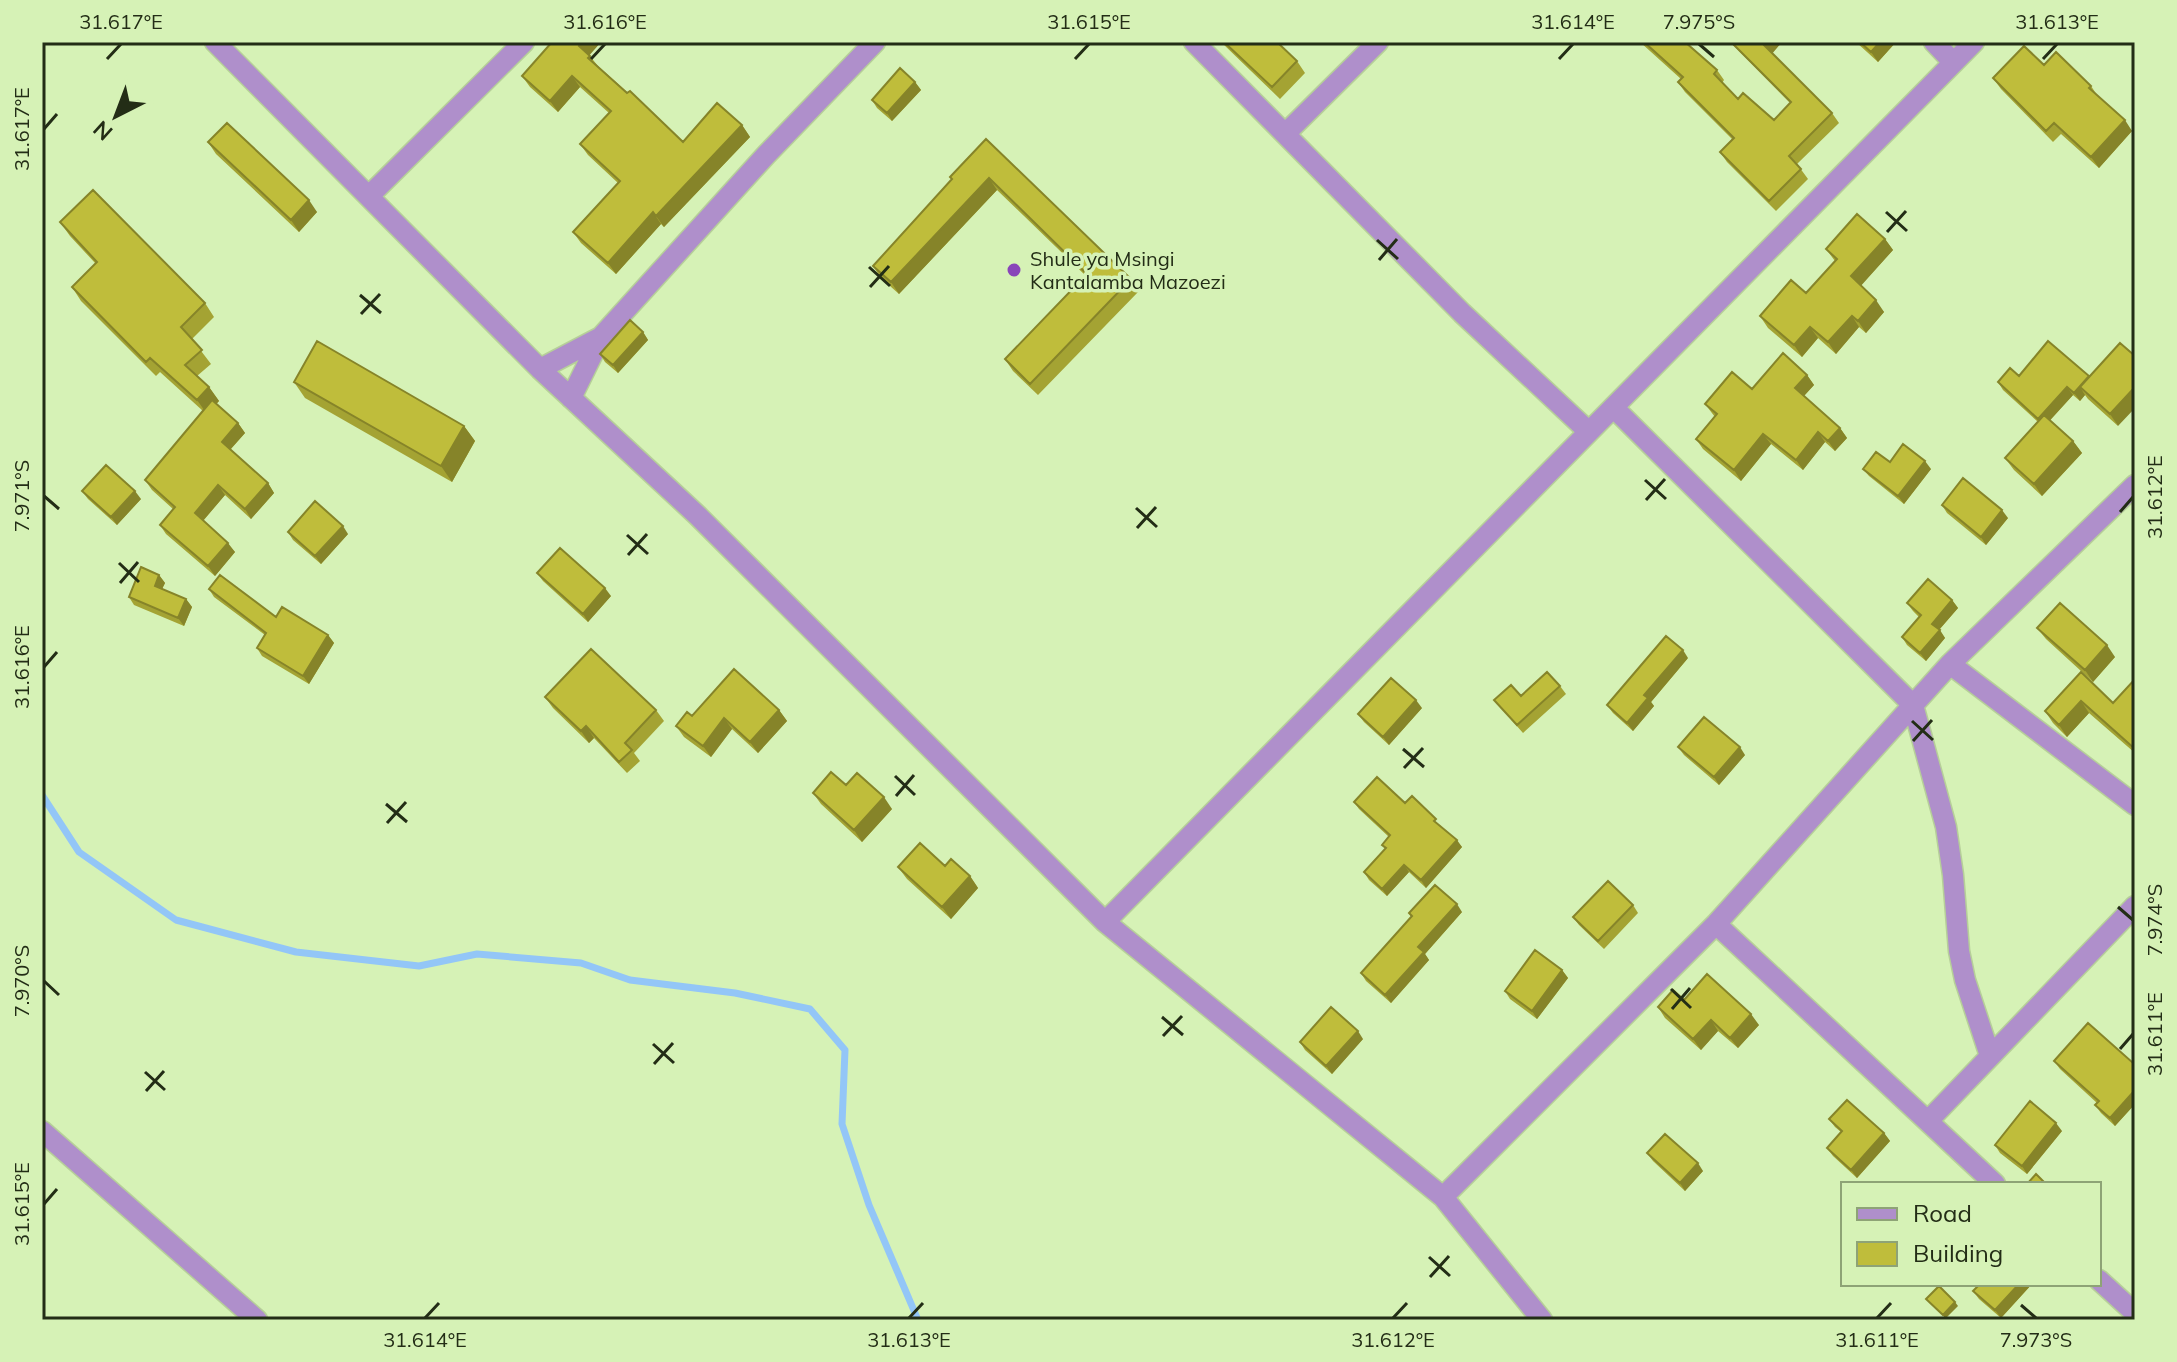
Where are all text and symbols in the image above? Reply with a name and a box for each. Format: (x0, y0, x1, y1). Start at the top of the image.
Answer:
text: 31.617°E (79, 9, 163, 34)
text: 31.616°E (563, 9, 647, 34)
text: 31.615°E (1047, 9, 1131, 34)
text: 31.614°E (1531, 9, 1615, 34)
text: 7.975°S (1663, 9, 1735, 34)
text: 31.613°E (2015, 9, 2099, 34)
north arrow (76, 76, 156, 156)
text: 31.617°E (9, 87, 34, 171)
text: N (87, 115, 118, 147)
place label: Shule ya Msingi Kantalamba Mazoezi (1030, 246, 1226, 294)
marker: Shule ya Msingi Kantalamba Mazoezi (1005, 261, 1023, 279)
text: 31.612°E (2142, 455, 2167, 539)
text: 7.971°S (9, 460, 34, 532)
text: 31.616°E (9, 625, 34, 709)
text: 7.974°S (2142, 884, 2167, 956)
text: 7.970°S (9, 945, 34, 1017)
text: 31.611°E (2142, 992, 2167, 1076)
text: 31.615°E (9, 1162, 34, 1246)
legend (1841, 1182, 2101, 1286)
text: Road (1913, 1198, 1972, 1228)
text: Building (1913, 1238, 2003, 1268)
text: 31.614°E (383, 1327, 467, 1352)
text: 31.613°E (867, 1327, 951, 1352)
text: 31.612°E (1351, 1327, 1435, 1352)
text: 31.611°E (1835, 1327, 1919, 1352)
text: 7.973°S (2000, 1327, 2072, 1352)

